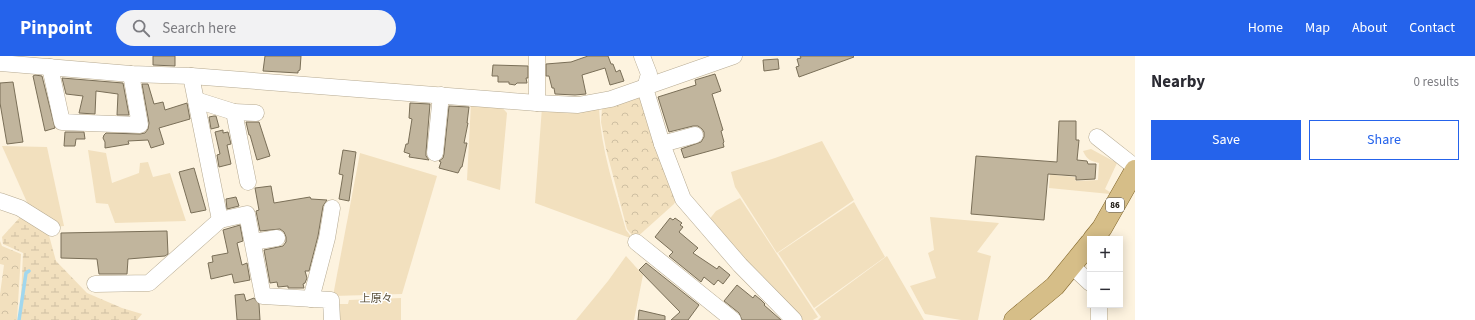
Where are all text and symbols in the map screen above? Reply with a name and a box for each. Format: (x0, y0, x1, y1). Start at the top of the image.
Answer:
search box (116, 10, 396, 46)
text: Pinpoint (20, 15, 92, 42)
icon: search (130, 17, 152, 39)
text: Search here (162, 18, 236, 39)
text: Home (1248, 18, 1283, 38)
text: Map (1305, 18, 1330, 38)
text: About (1352, 18, 1387, 38)
text: Contact (1409, 18, 1455, 38)
text: Nearby (1151, 70, 1205, 94)
text: 0 results (1414, 73, 1459, 91)
button: Save (1151, 120, 1301, 160)
button: Share (1309, 120, 1459, 160)
road number: 86 (1106, 198, 1124, 212)
map controls (1087, 236, 1123, 308)
button: + (1087, 236, 1123, 272)
button: − (1087, 272, 1123, 308)
district label: 上原々 (360, 291, 393, 306)

